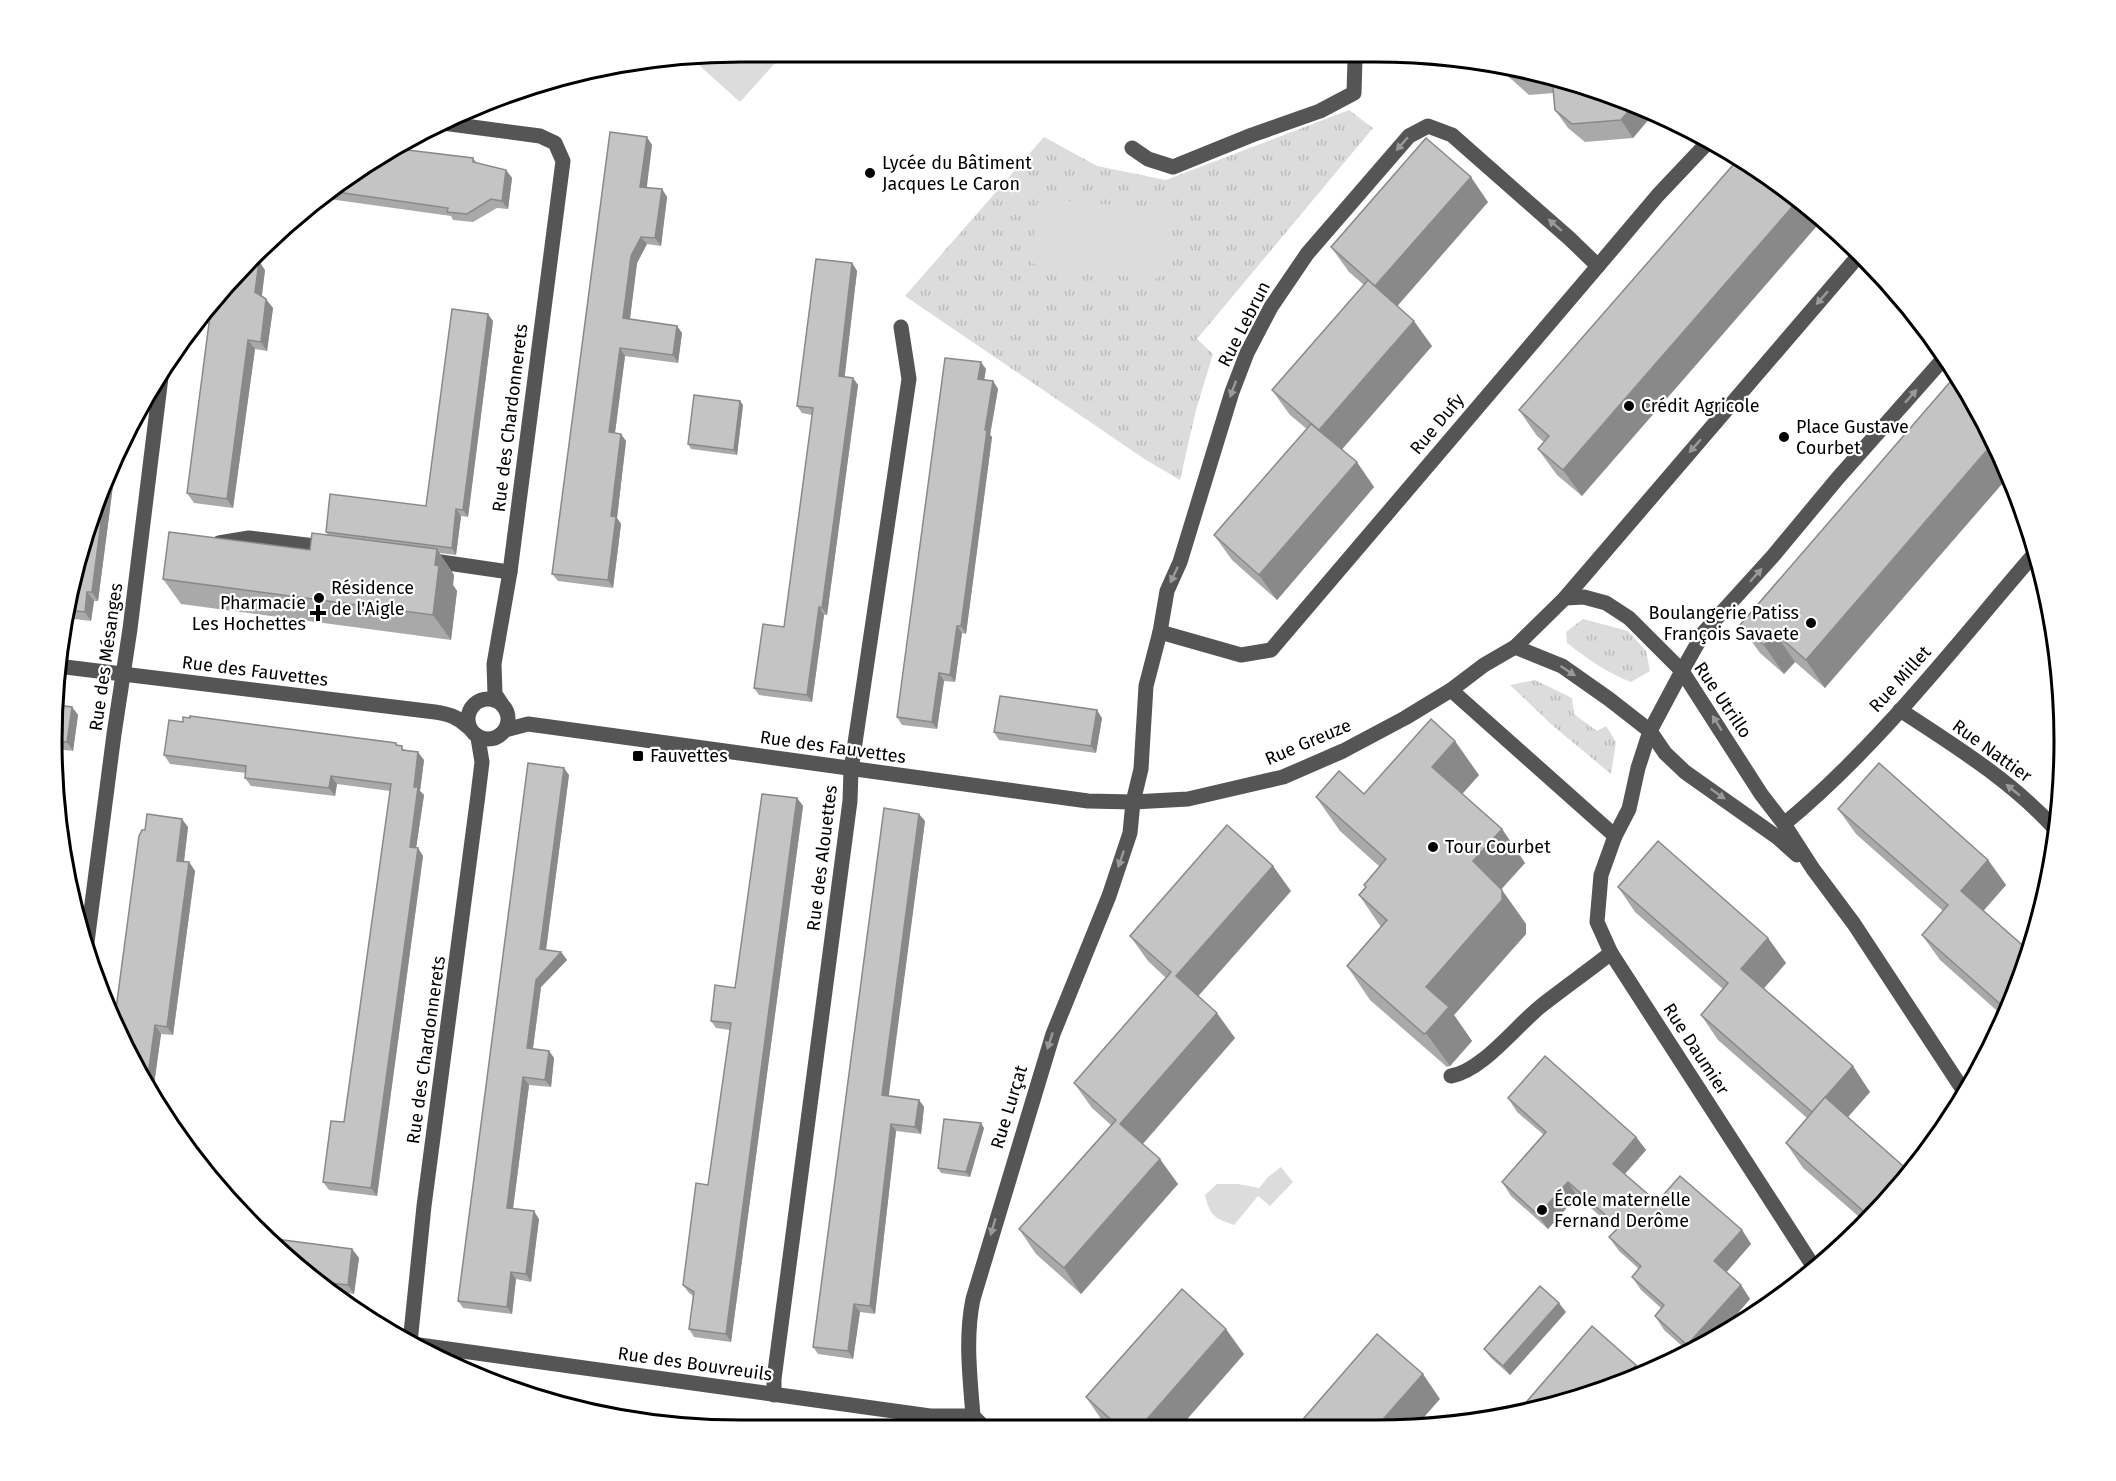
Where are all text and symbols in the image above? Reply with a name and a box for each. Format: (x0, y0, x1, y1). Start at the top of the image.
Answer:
one-way arrow (1396, 136, 1409, 151)
place label: Lycée du Bâtiment Jacques Le Caron (882, 152, 1032, 195)
marker: Lycée du Bâtiment Jacques Le Caron (863, 166, 877, 180)
one-way arrow (1547, 219, 1563, 232)
street label: Rue Lebrun (1213, 278, 1275, 370)
one-way arrow (1815, 290, 1828, 306)
street label: Rue des Chardonnerets (488, 323, 532, 513)
one-way arrow (1228, 381, 1238, 399)
one-way arrow (1904, 388, 1918, 403)
street label: Rue Dufy (1405, 389, 1469, 459)
place label: Crédit Agricole (1641, 395, 1760, 417)
marker: Crédit Agricole (1622, 399, 1636, 413)
place label: Place Gustave Courbet (1796, 416, 1909, 459)
marker: Place Gustave Courbet (1777, 430, 1791, 444)
one-way arrow (1689, 438, 1702, 453)
one-way arrow (1170, 567, 1179, 584)
one-way arrow (1749, 568, 1762, 583)
place label: Résidence de l'Aigle (331, 577, 414, 620)
street label: Rue des Mésanges (85, 582, 127, 732)
marker: Résidence de l'Aigle (312, 591, 326, 605)
place label: Pharmacie Les Hochettes (192, 592, 306, 635)
place label: Boulangerie Patiss François Savaete (1649, 602, 1799, 645)
marker: Pharmacie Les Hochettes (311, 606, 325, 620)
marker: Boulangerie Patiss François Savaete (1804, 616, 1818, 630)
street label: Rue Millet (1864, 641, 1936, 717)
street label: Rue des Fauvettes (181, 651, 329, 691)
street label: Rue Utrillo (1689, 658, 1757, 742)
one-way arrow (1560, 665, 1576, 677)
street label: Rue Greuze (1262, 714, 1354, 770)
one-way arrow (1711, 715, 1722, 731)
street label: Rue Nattier (1948, 715, 2036, 787)
street label: Rue des Fauvettes (759, 726, 907, 768)
place label: Fauvettes (650, 745, 728, 767)
marker: Fauvettes (631, 749, 645, 763)
street label: Rue des Alouettes (802, 784, 842, 932)
one-way arrow (2006, 784, 2021, 797)
one-way arrow (1709, 788, 1725, 800)
place label: Tour Courbet (1445, 836, 1551, 858)
marker: Tour Courbet (1426, 840, 1440, 854)
one-way arrow (1116, 850, 1126, 868)
street label: Rue des Chardonnerets (402, 955, 450, 1145)
street label: Rue Daumier (1658, 999, 1734, 1099)
one-way arrow (1045, 1032, 1055, 1050)
street label: Rue Lurçat (986, 1062, 1032, 1151)
place label: École maternelle Fernand Derôme (1554, 1188, 1691, 1232)
marker: École maternelle Fernand Derôme (1535, 1203, 1549, 1217)
one-way arrow (988, 1218, 997, 1236)
street label: Rue des Bouvreuils (616, 1342, 774, 1386)

